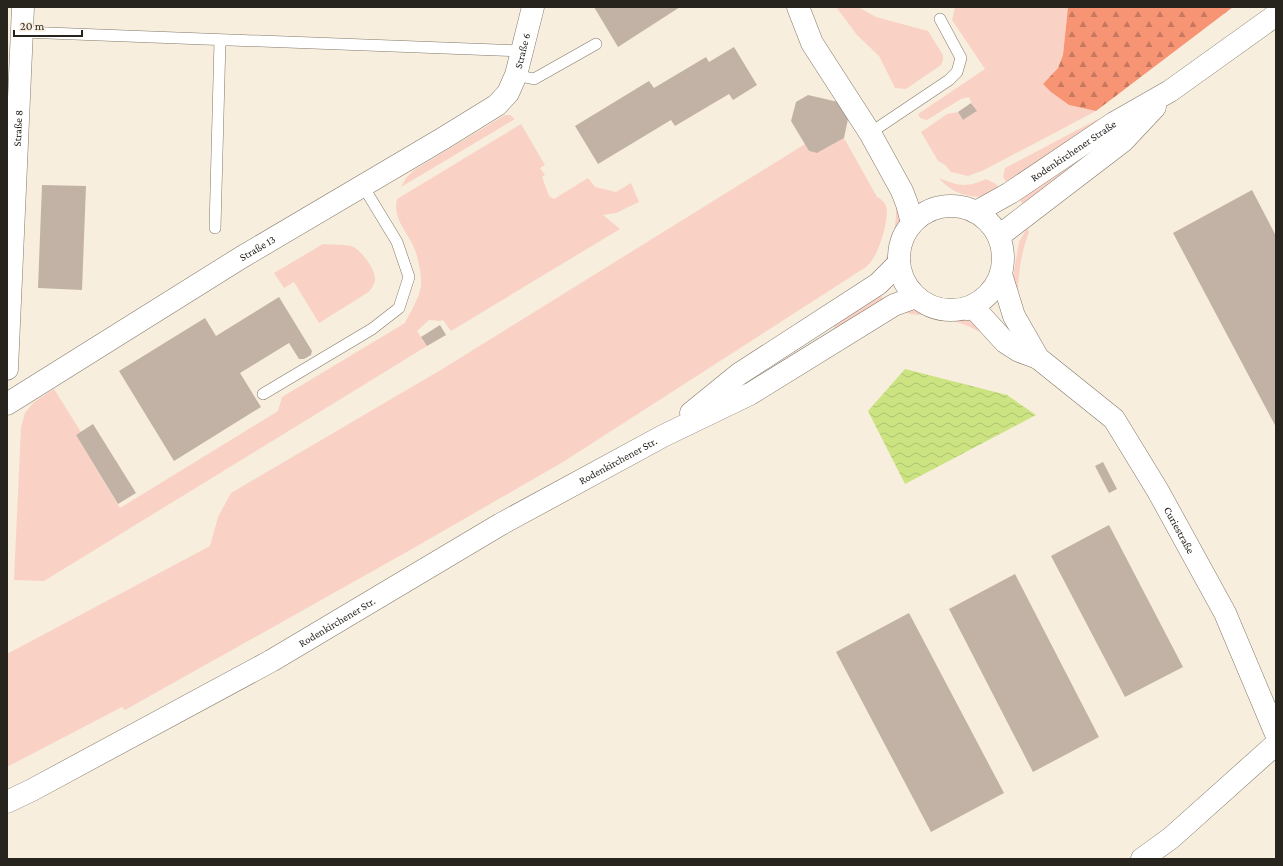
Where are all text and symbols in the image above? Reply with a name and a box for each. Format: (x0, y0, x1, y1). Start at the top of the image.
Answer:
scale bar (14, 12, 82, 38)
text: 20 m (20, 19, 45, 33)
street label: Straße 6 (512, 32, 532, 70)
street label: Straße 8 (11, 110, 24, 147)
street label: Rodenkirchener Straße (1028, 117, 1118, 184)
street label: Straße 13 (237, 233, 277, 263)
street label: Rodenkirchener Str. (577, 435, 659, 487)
street label: Curiestraße (1162, 504, 1197, 556)
street label: Rodenkirchener Str. (296, 594, 377, 649)

